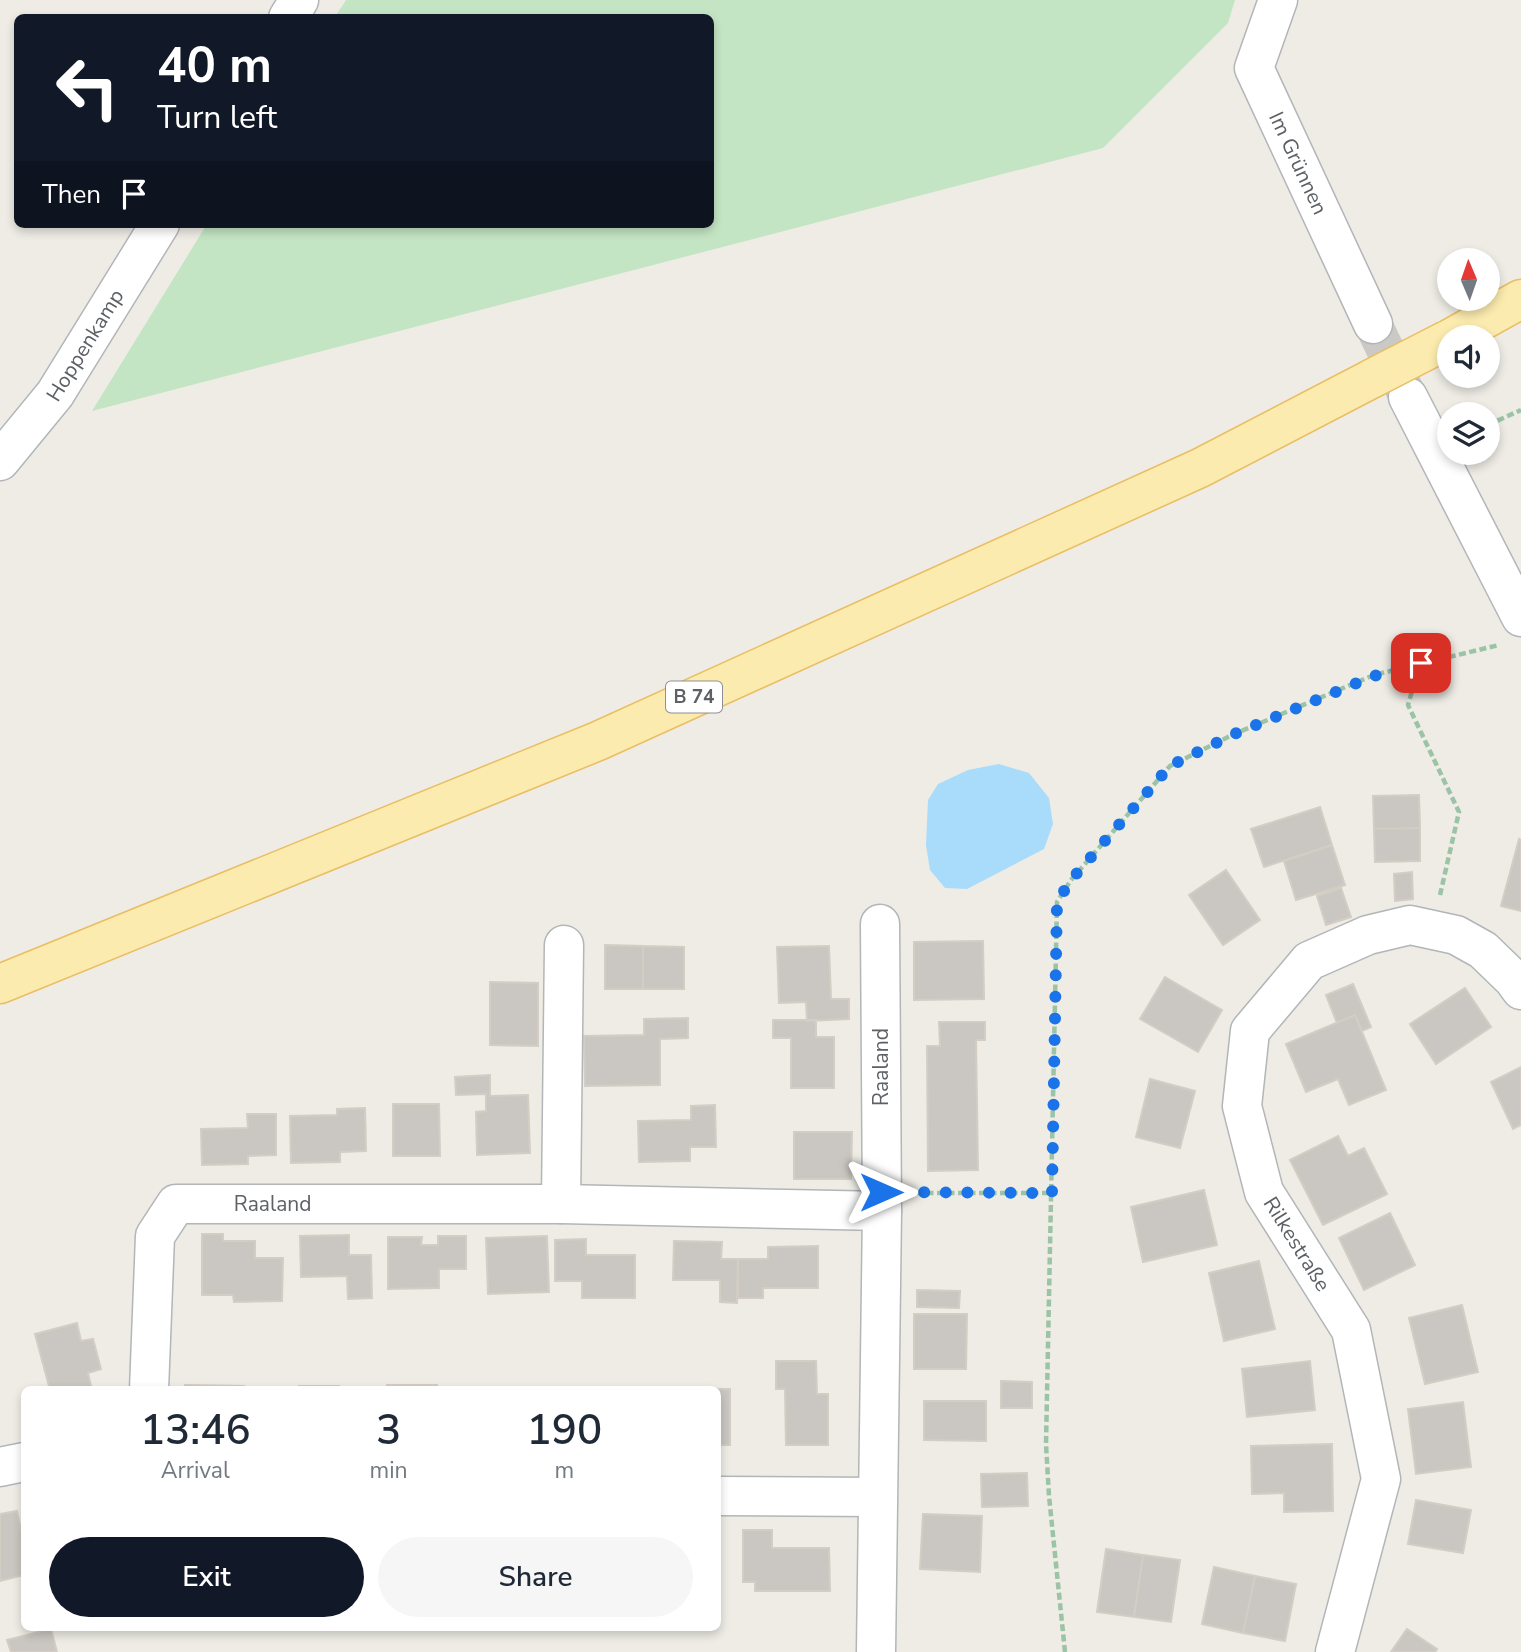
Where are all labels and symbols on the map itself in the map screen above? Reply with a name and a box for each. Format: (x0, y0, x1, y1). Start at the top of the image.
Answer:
street label: Im Grünnen (1262, 107, 1334, 219)
north arrow (1437, 248, 1500, 312)
street label: Hoppenkamp (40, 284, 130, 407)
pin (1391, 633, 1451, 693)
road number: B 74 (666, 682, 722, 712)
street label: Raaland (867, 1028, 895, 1106)
position arrow (844, 1155, 918, 1229)
street label: Raaland (234, 1190, 312, 1218)
street label: Rilkestraße (1257, 1191, 1337, 1297)

